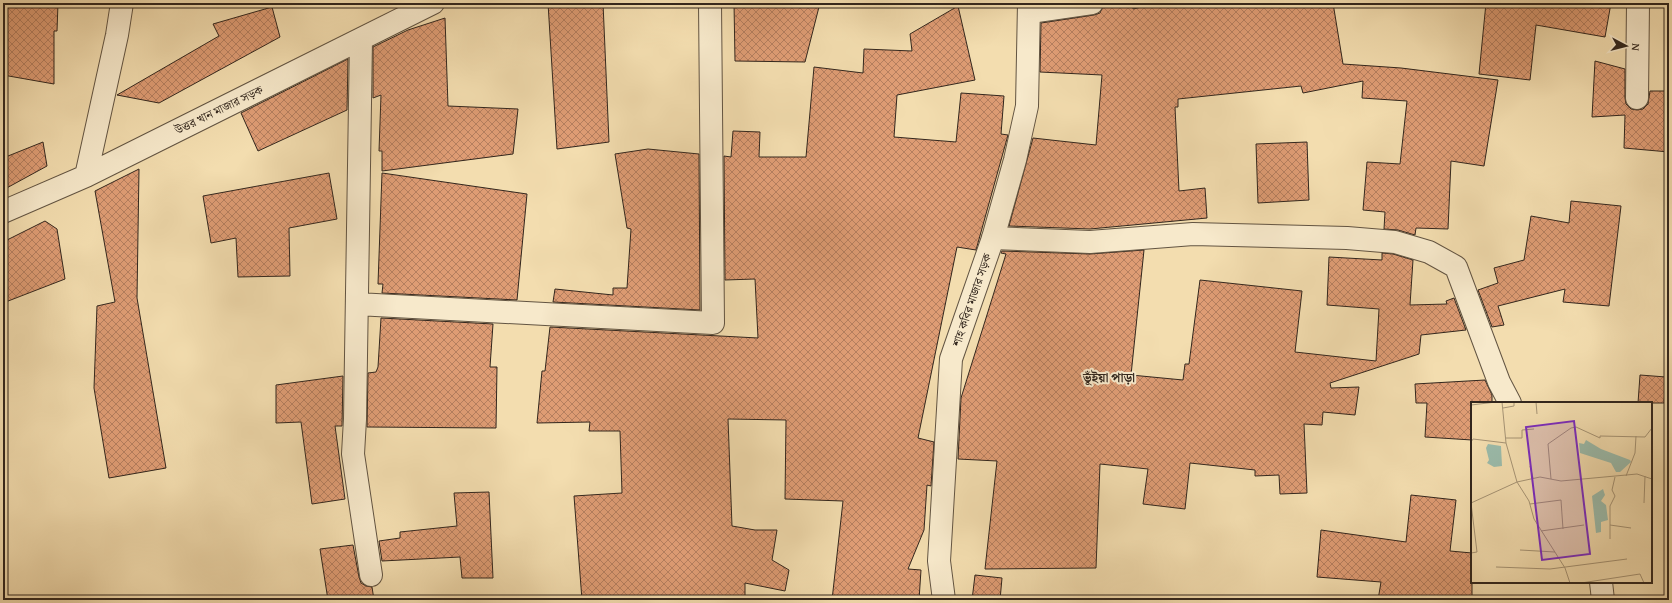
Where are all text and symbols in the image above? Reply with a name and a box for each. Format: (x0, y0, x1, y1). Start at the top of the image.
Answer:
north arrow (1606, 26, 1646, 66)
text: N (1627, 43, 1644, 52)
street label: উত্তর খান মাজার সড়ক (171, 81, 266, 139)
street label: শাহ কবির মাজার সড়ক (947, 251, 996, 349)
district label: ভূঁইয়া পাড়া (1082, 368, 1135, 387)
inset map (1471, 402, 1652, 583)

